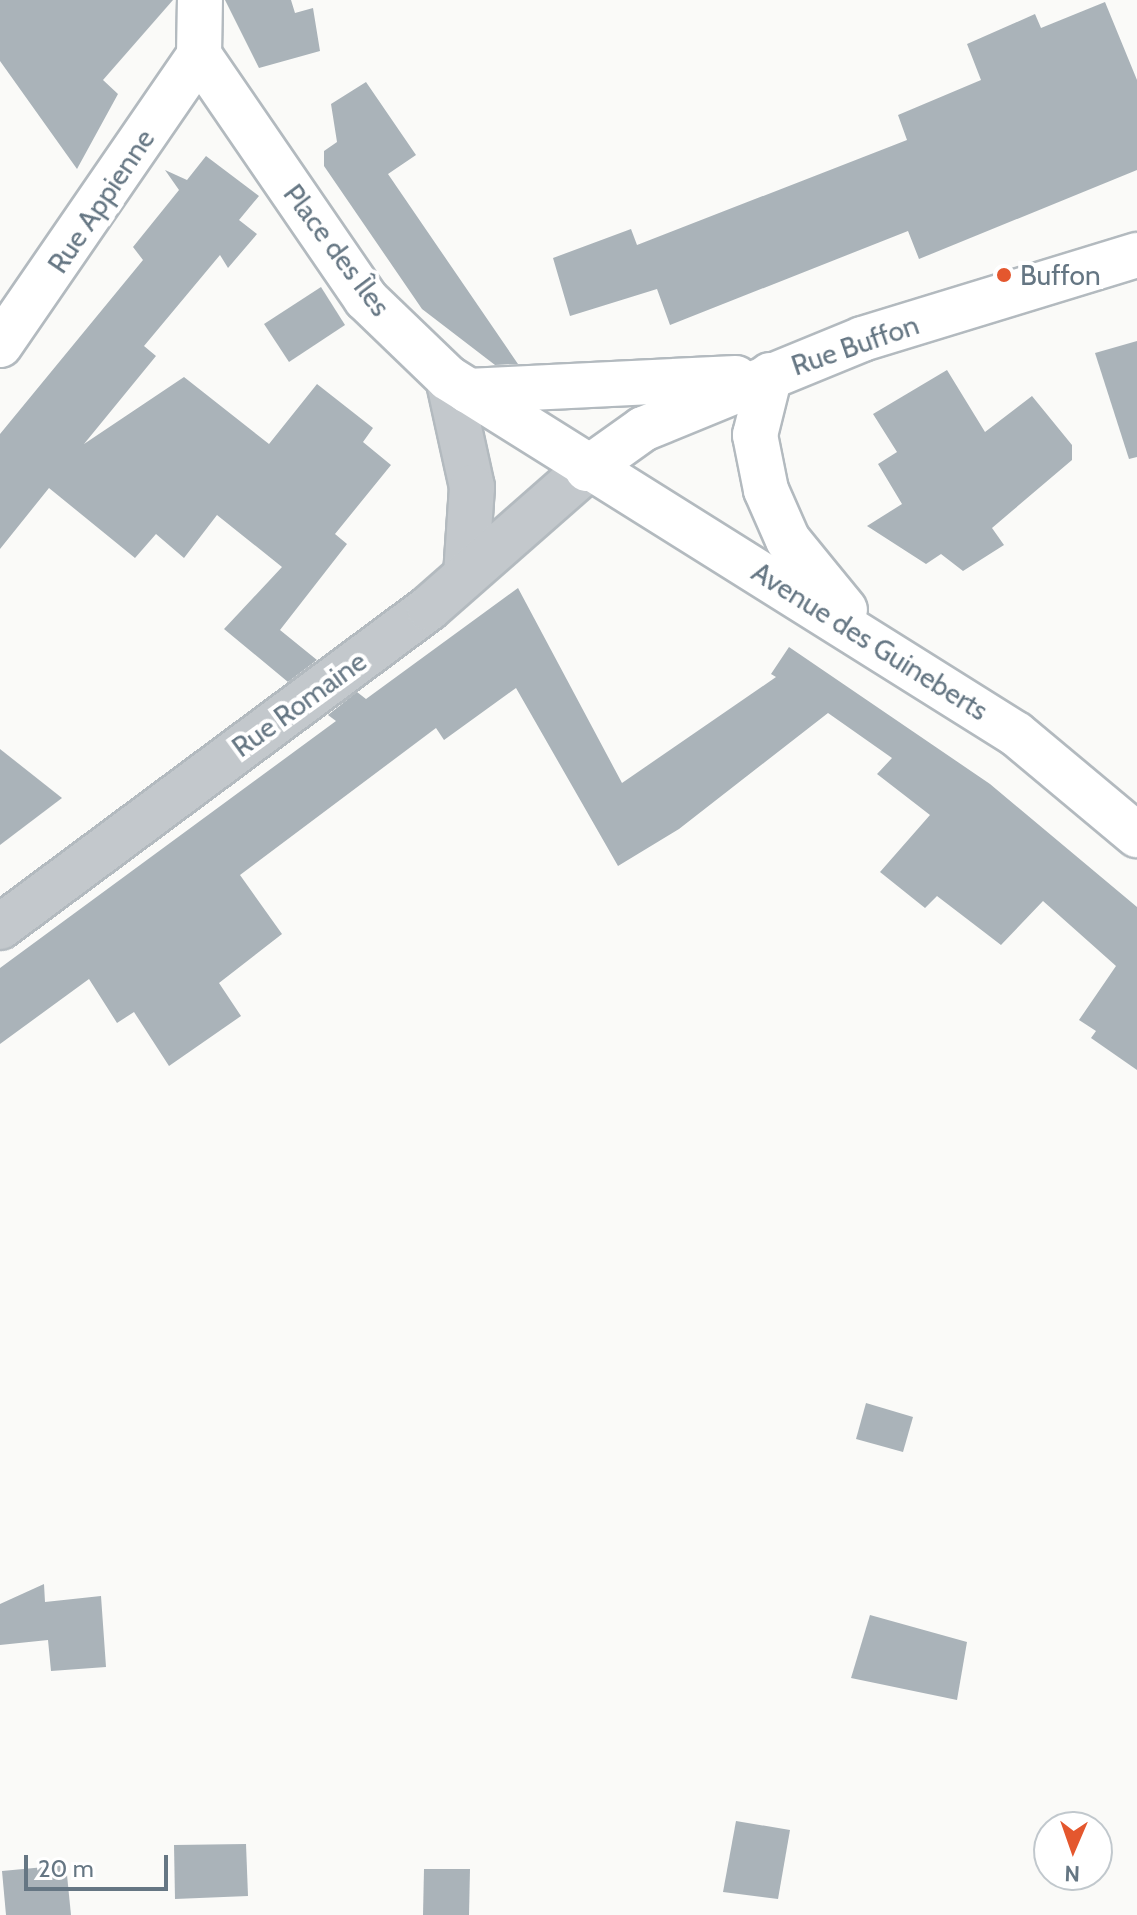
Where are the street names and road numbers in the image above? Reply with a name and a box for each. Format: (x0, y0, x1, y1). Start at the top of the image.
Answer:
street label: Rue Appienne (41, 123, 161, 279)
street label: Place des Îles (277, 178, 397, 322)
street label: Rue Buffon (787, 308, 923, 382)
street label: Avenue des Guineberts (746, 555, 994, 727)
street label: Rue Romaine (225, 644, 373, 764)

